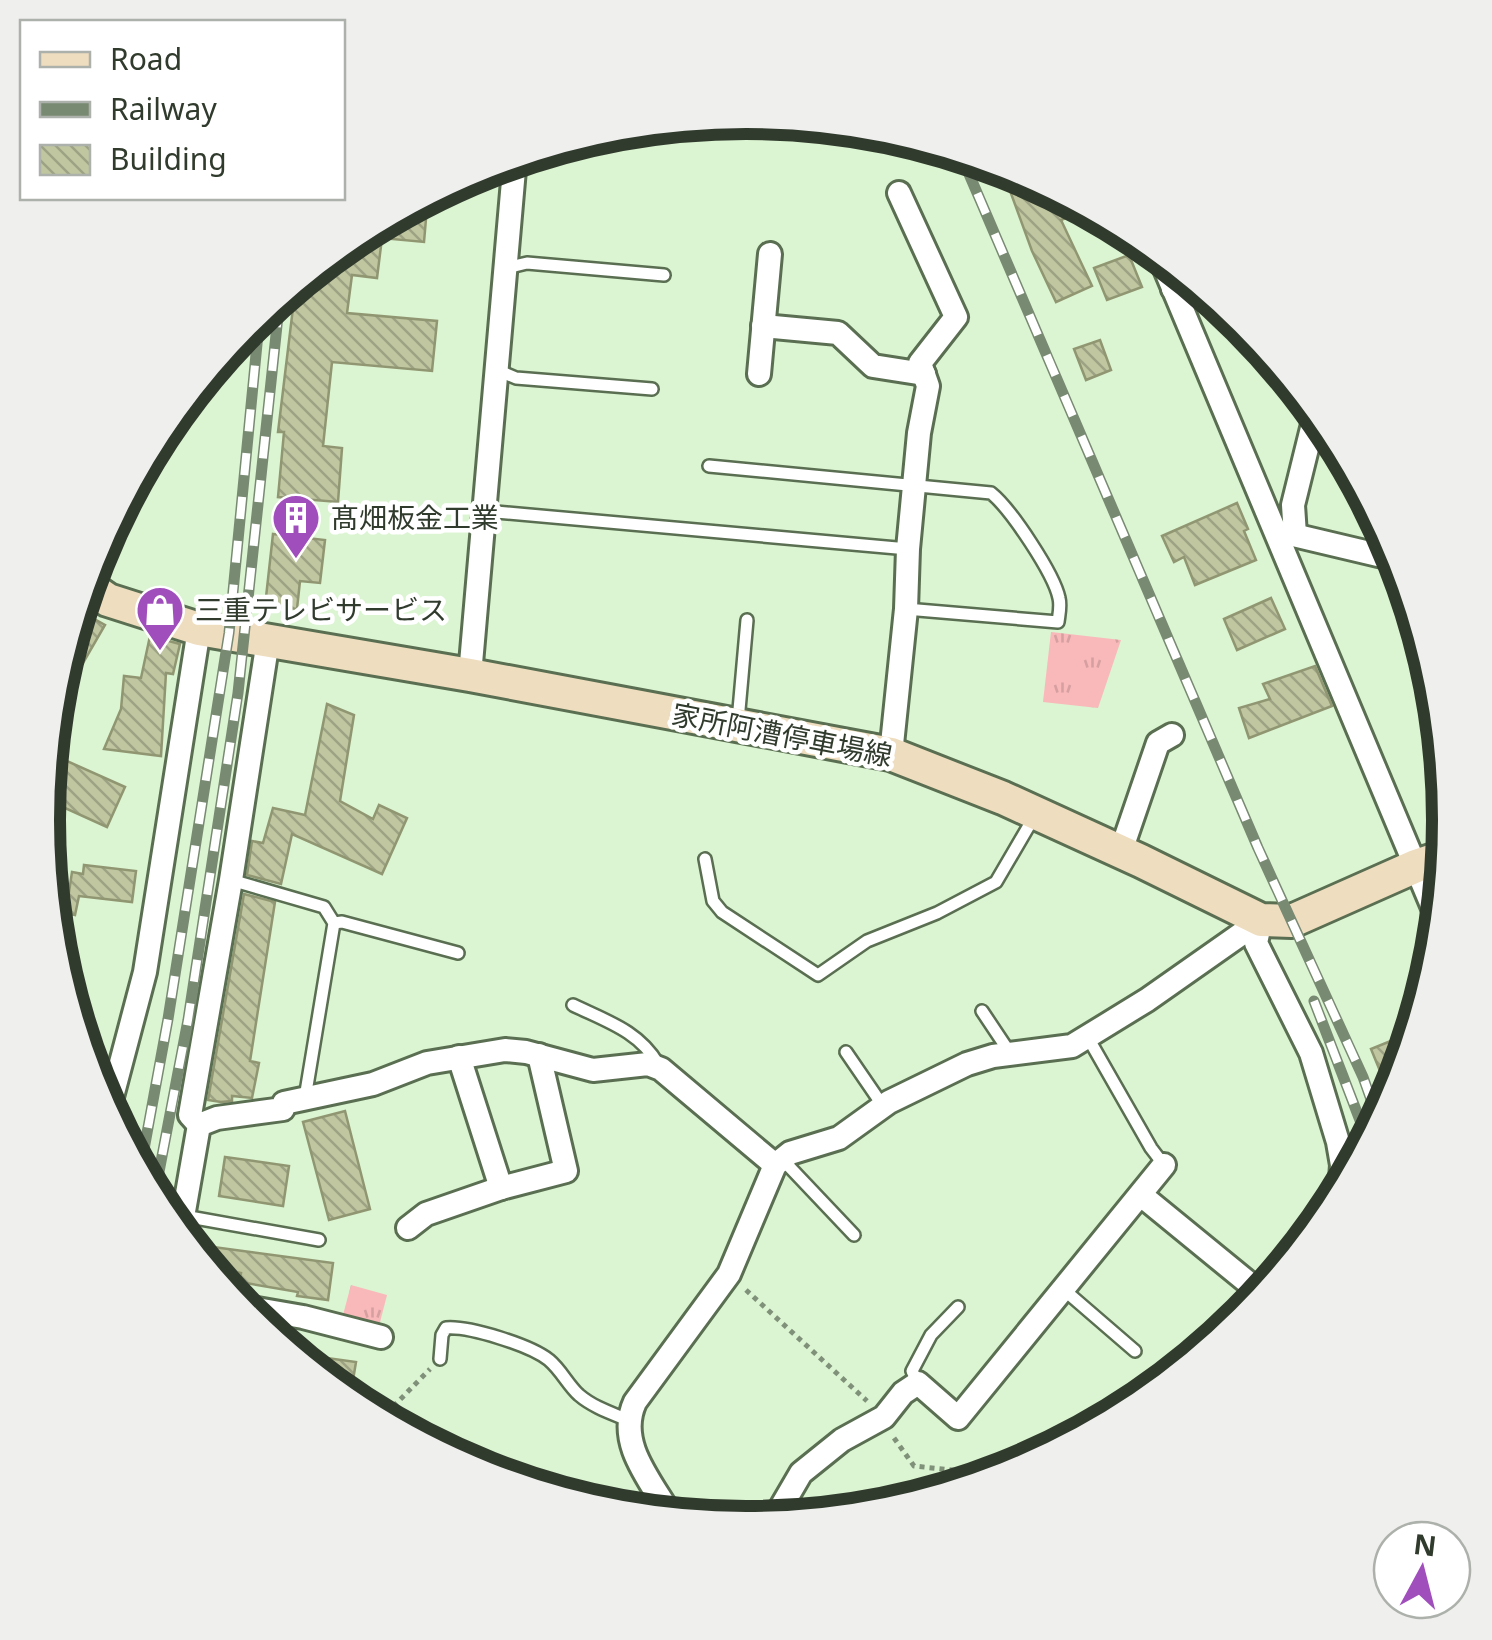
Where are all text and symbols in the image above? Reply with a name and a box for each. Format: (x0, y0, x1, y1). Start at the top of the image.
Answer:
legend (20, 20, 345, 200)
text: Road (110, 38, 182, 79)
text: Railway (110, 88, 217, 129)
text: Building (110, 138, 227, 179)
building icon: 髙畑板金工業 (270, 492, 322, 560)
place label: 髙畑板金工業 (331, 498, 499, 536)
shop icon: 三重テレビサービス (134, 584, 186, 652)
place label: 三重テレビサービス (195, 590, 447, 628)
street label: 家所阿漕停車場線 (669, 694, 896, 774)
north arrow (1372, 1520, 1472, 1620)
text: N (1412, 1524, 1439, 1564)

